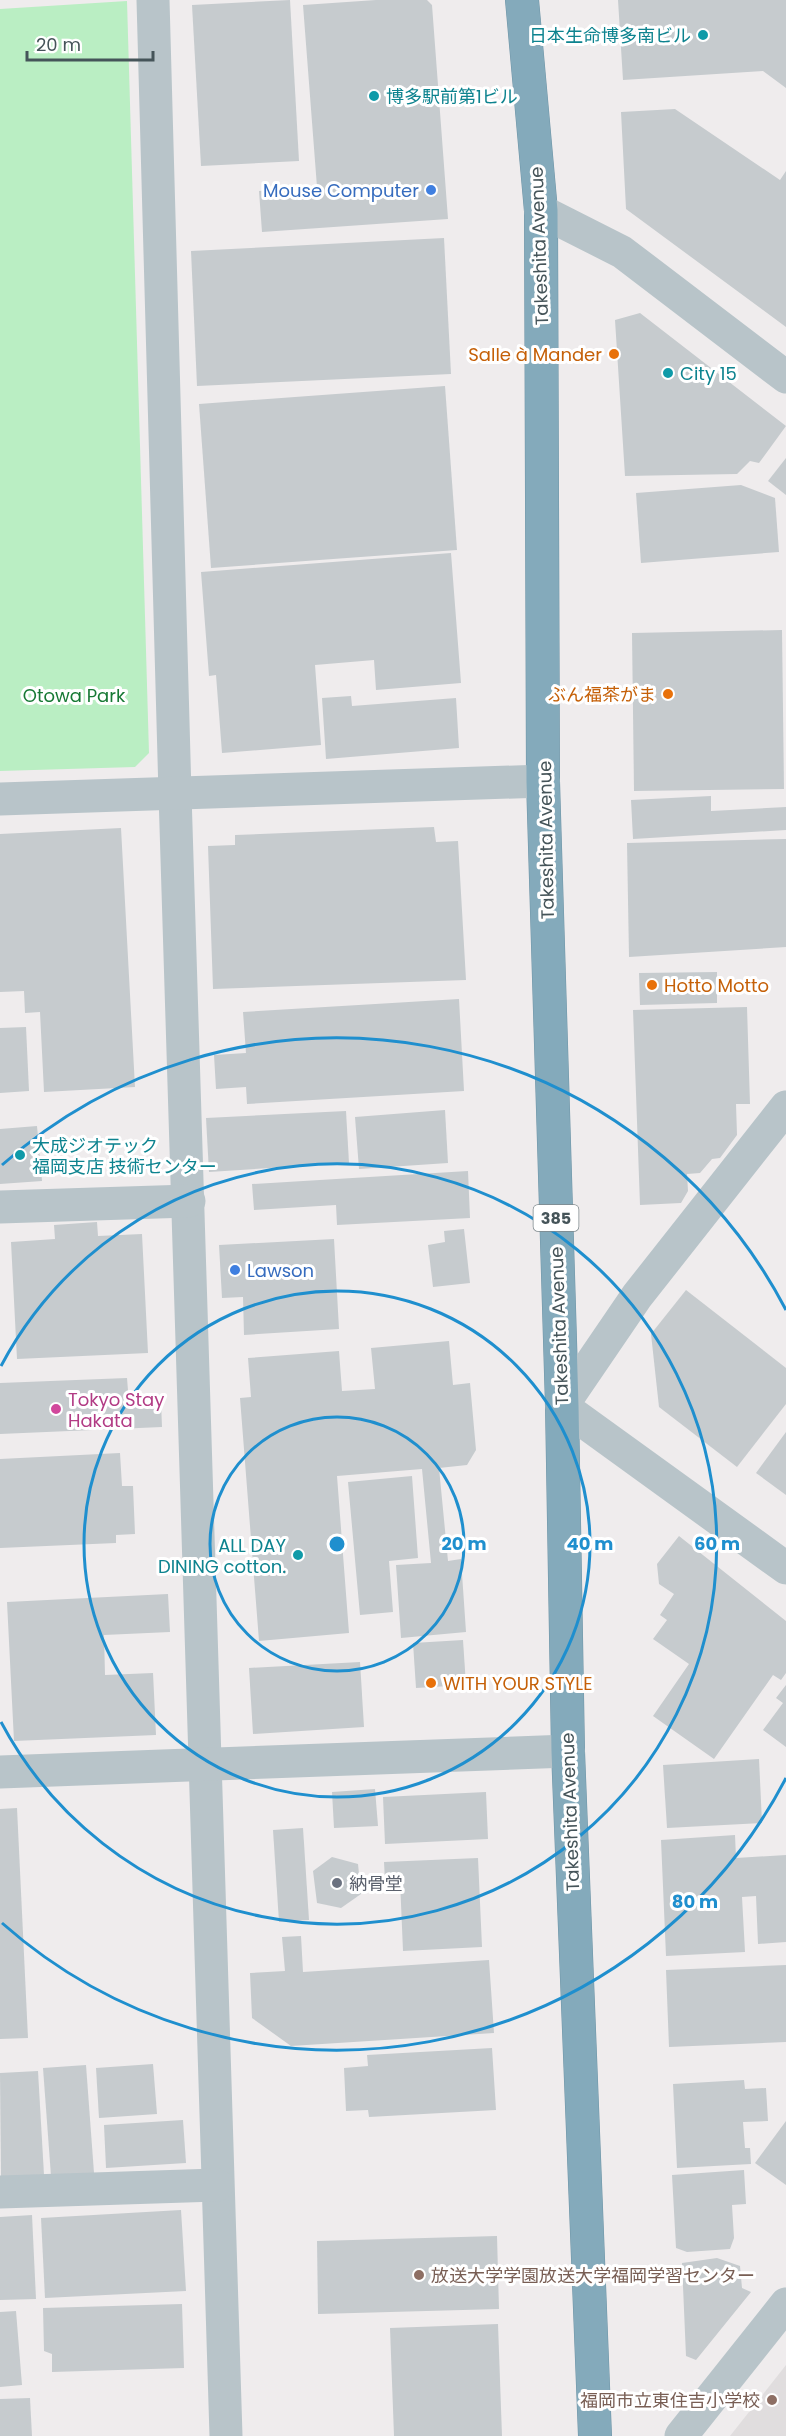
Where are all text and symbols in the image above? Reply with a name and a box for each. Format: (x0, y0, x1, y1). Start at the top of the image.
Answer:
place label: 日本生命博多南ビル (529, 23, 691, 48)
scale bar (27, 24, 153, 62)
marker: 日本生命博多南ビル (696, 28, 710, 42)
text: 20 m (36, 32, 81, 57)
place label: 博多駅前第1ビル (386, 84, 518, 109)
marker: 博多駅前第1ビル (367, 89, 381, 103)
street label: Takeshita Avenue (524, 166, 554, 326)
place label: Mouse Computer (263, 178, 419, 203)
marker: Mouse Computer (424, 183, 438, 197)
place label: Salle à Mander (468, 342, 602, 367)
marker: Salle à Mander (607, 347, 621, 361)
place label: City 15 (680, 361, 737, 386)
marker: City 15 (661, 366, 675, 380)
place label: ぶん福茶がま (548, 682, 656, 707)
park label: Otowa Park (23, 683, 126, 708)
marker: ぶん福茶がま (661, 687, 675, 701)
street label: Takeshita Avenue (532, 760, 560, 920)
place label: Hotto Motto (664, 973, 769, 998)
marker: Hotto Motto (645, 978, 659, 992)
place label: 大成ジオテック 福岡支店 技術センター (32, 1133, 217, 1179)
marker: 大成ジオテック 福岡支店 技術センター (13, 1148, 27, 1162)
road number: 385 (534, 1205, 578, 1231)
street label: Takeshita Avenue (544, 1246, 574, 1406)
place label: Lawson (247, 1258, 314, 1283)
marker: Lawson (228, 1263, 242, 1277)
place label: Tokyo Stay Hakata (68, 1387, 164, 1433)
marker: Tokyo Stay Hakata (49, 1402, 63, 1416)
text: 20 m (442, 1531, 486, 1556)
text: 40 m (567, 1531, 613, 1556)
text: 60 m (694, 1531, 740, 1556)
place label: ALL DAY DINING cotton. (158, 1533, 286, 1579)
centre of rings (327, 1534, 347, 1554)
marker: ALL DAY DINING cotton. (291, 1548, 305, 1562)
place label: WITH YOUR STYLE (443, 1671, 592, 1696)
marker: WITH YOUR STYLE (424, 1676, 438, 1690)
street label: Takeshita Avenue (555, 1732, 585, 1892)
place label: 納骨堂 (349, 1871, 403, 1896)
marker: 納骨堂 (330, 1876, 344, 1890)
text: 80 m (672, 1889, 718, 1914)
place label: 放送大学学園放送大学福岡学習センター (431, 2263, 755, 2288)
marker: 放送大学学園放送大学福岡学習センター (412, 2268, 426, 2282)
place label: 福岡市立東住吉小学校 (580, 2388, 760, 2413)
marker: 福岡市立東住吉小学校 (765, 2393, 779, 2407)

